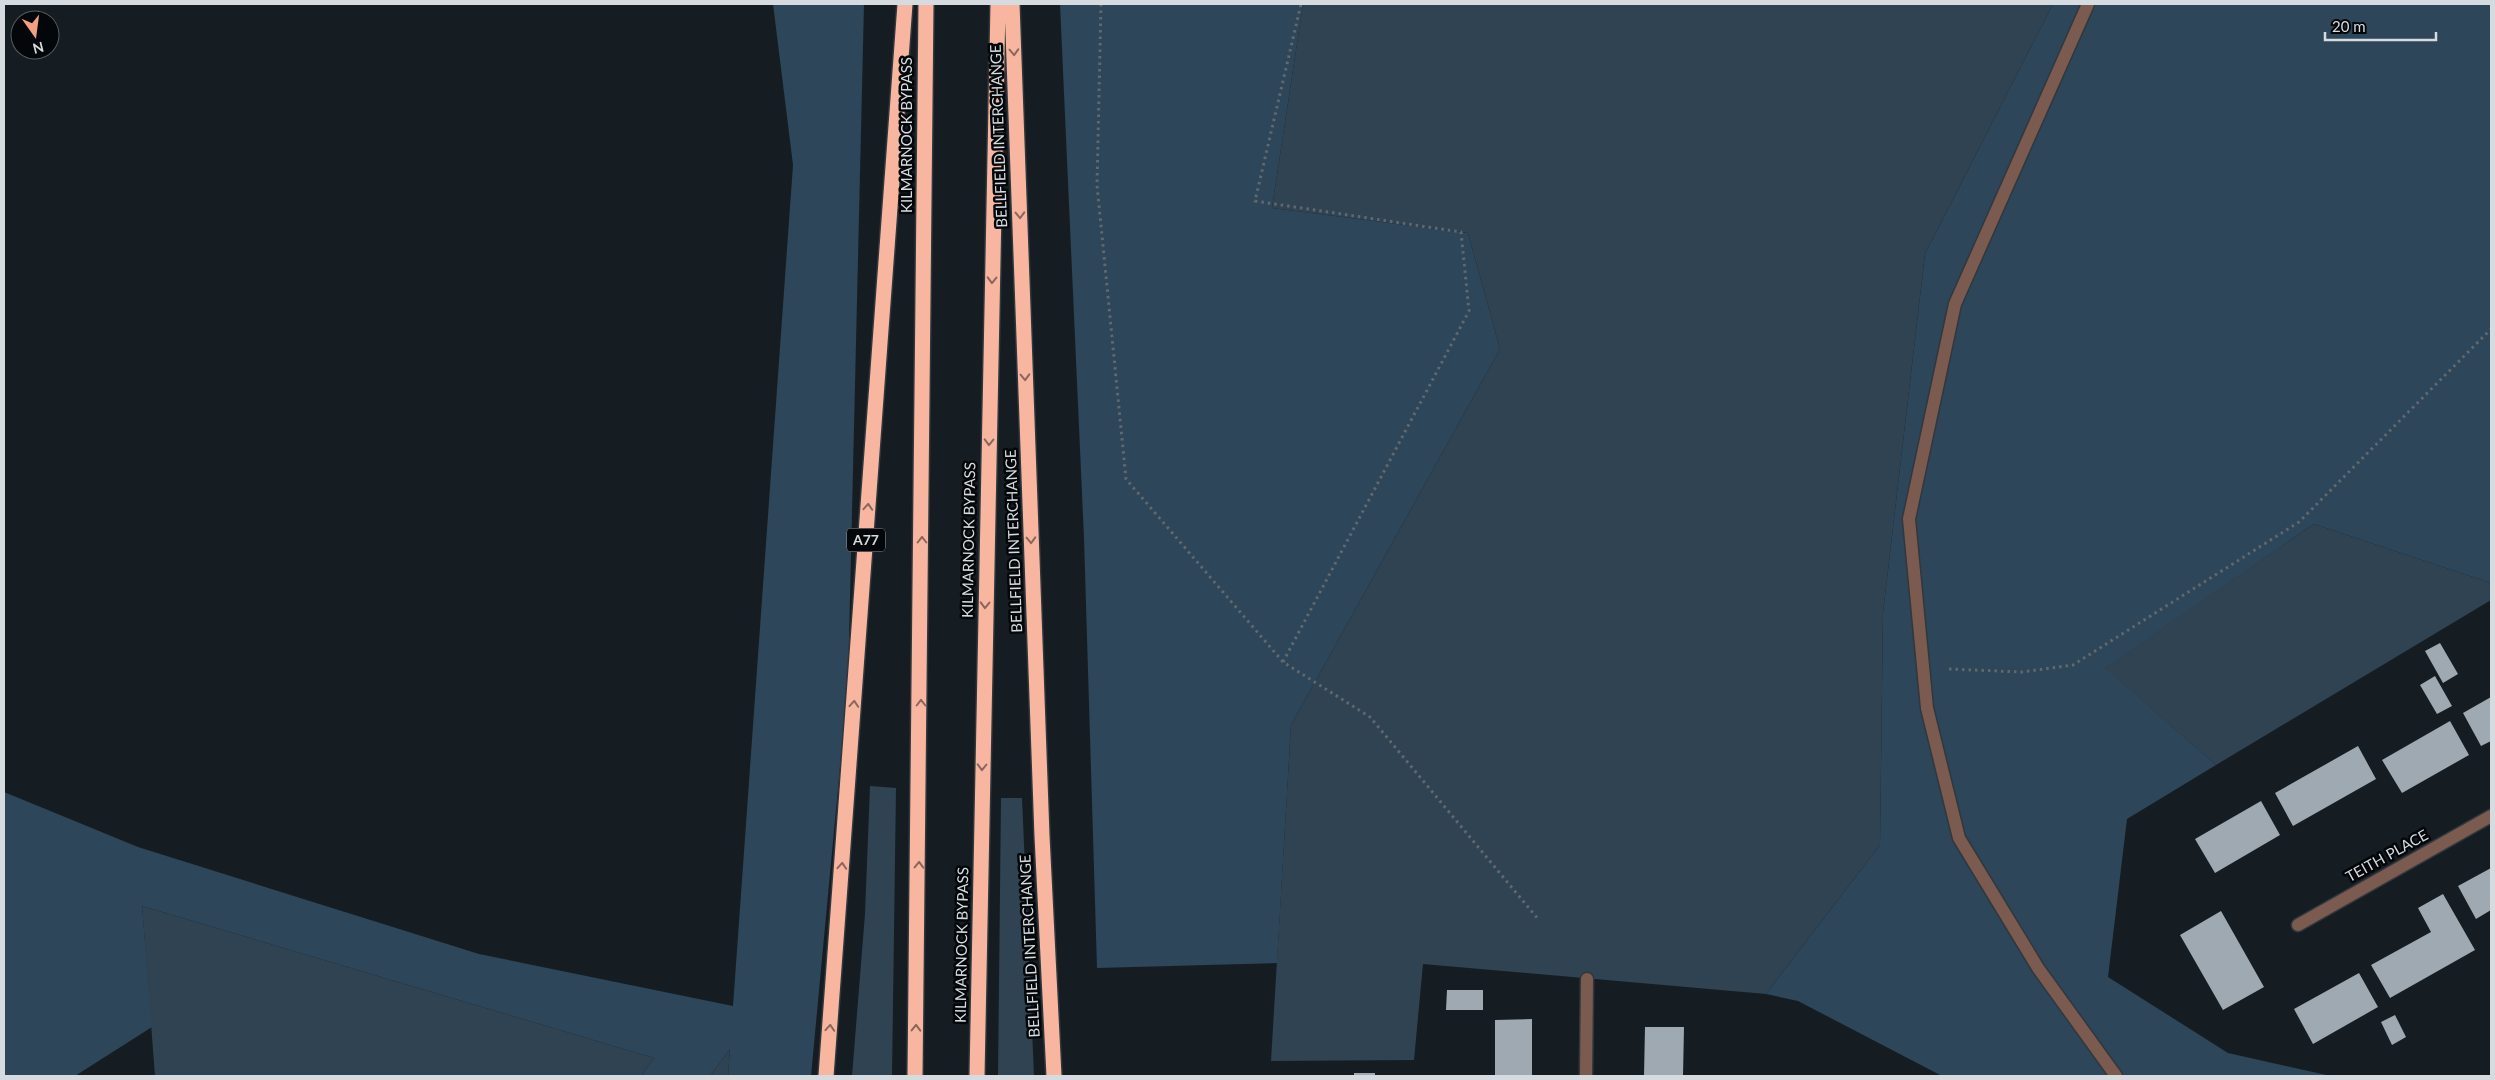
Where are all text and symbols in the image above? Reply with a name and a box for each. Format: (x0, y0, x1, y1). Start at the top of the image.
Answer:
north arrow (10, 10, 60, 60)
scale bar (2325, 10, 2436, 42)
text: 20 m (2332, 17, 2366, 35)
text: N (31, 39, 46, 58)
street label: BELLFIELD INTERCHANGE (986, 44, 1010, 228)
one-way arrow (1009, 49, 1019, 57)
street label: KILMARNOCK BYPASS (897, 57, 915, 213)
one-way arrow (1014, 211, 1025, 219)
one-way arrow (987, 276, 997, 284)
one-way arrow (1020, 374, 1031, 382)
one-way arrow (983, 439, 994, 447)
street label: BELLFIELD INTERCHANGE (1001, 449, 1025, 633)
street label: KILMARNOCK BYPASS (958, 462, 978, 618)
one-way arrow (863, 502, 874, 510)
road number: A77 (847, 528, 885, 552)
one-way arrow (917, 536, 927, 544)
one-way arrow (1026, 536, 1036, 544)
one-way arrow (980, 602, 990, 609)
one-way arrow (916, 698, 926, 706)
one-way arrow (848, 699, 859, 707)
one-way arrow (977, 764, 987, 772)
street label: TEITH PLACE (2342, 825, 2431, 885)
street label: BELLFIELD INTERCHANGE (1015, 854, 1043, 1038)
one-way arrow (836, 861, 847, 869)
one-way arrow (914, 861, 924, 868)
street label: KILMARNOCK BYPASS (951, 867, 971, 1023)
one-way arrow (824, 1023, 835, 1031)
one-way arrow (911, 1023, 921, 1031)

